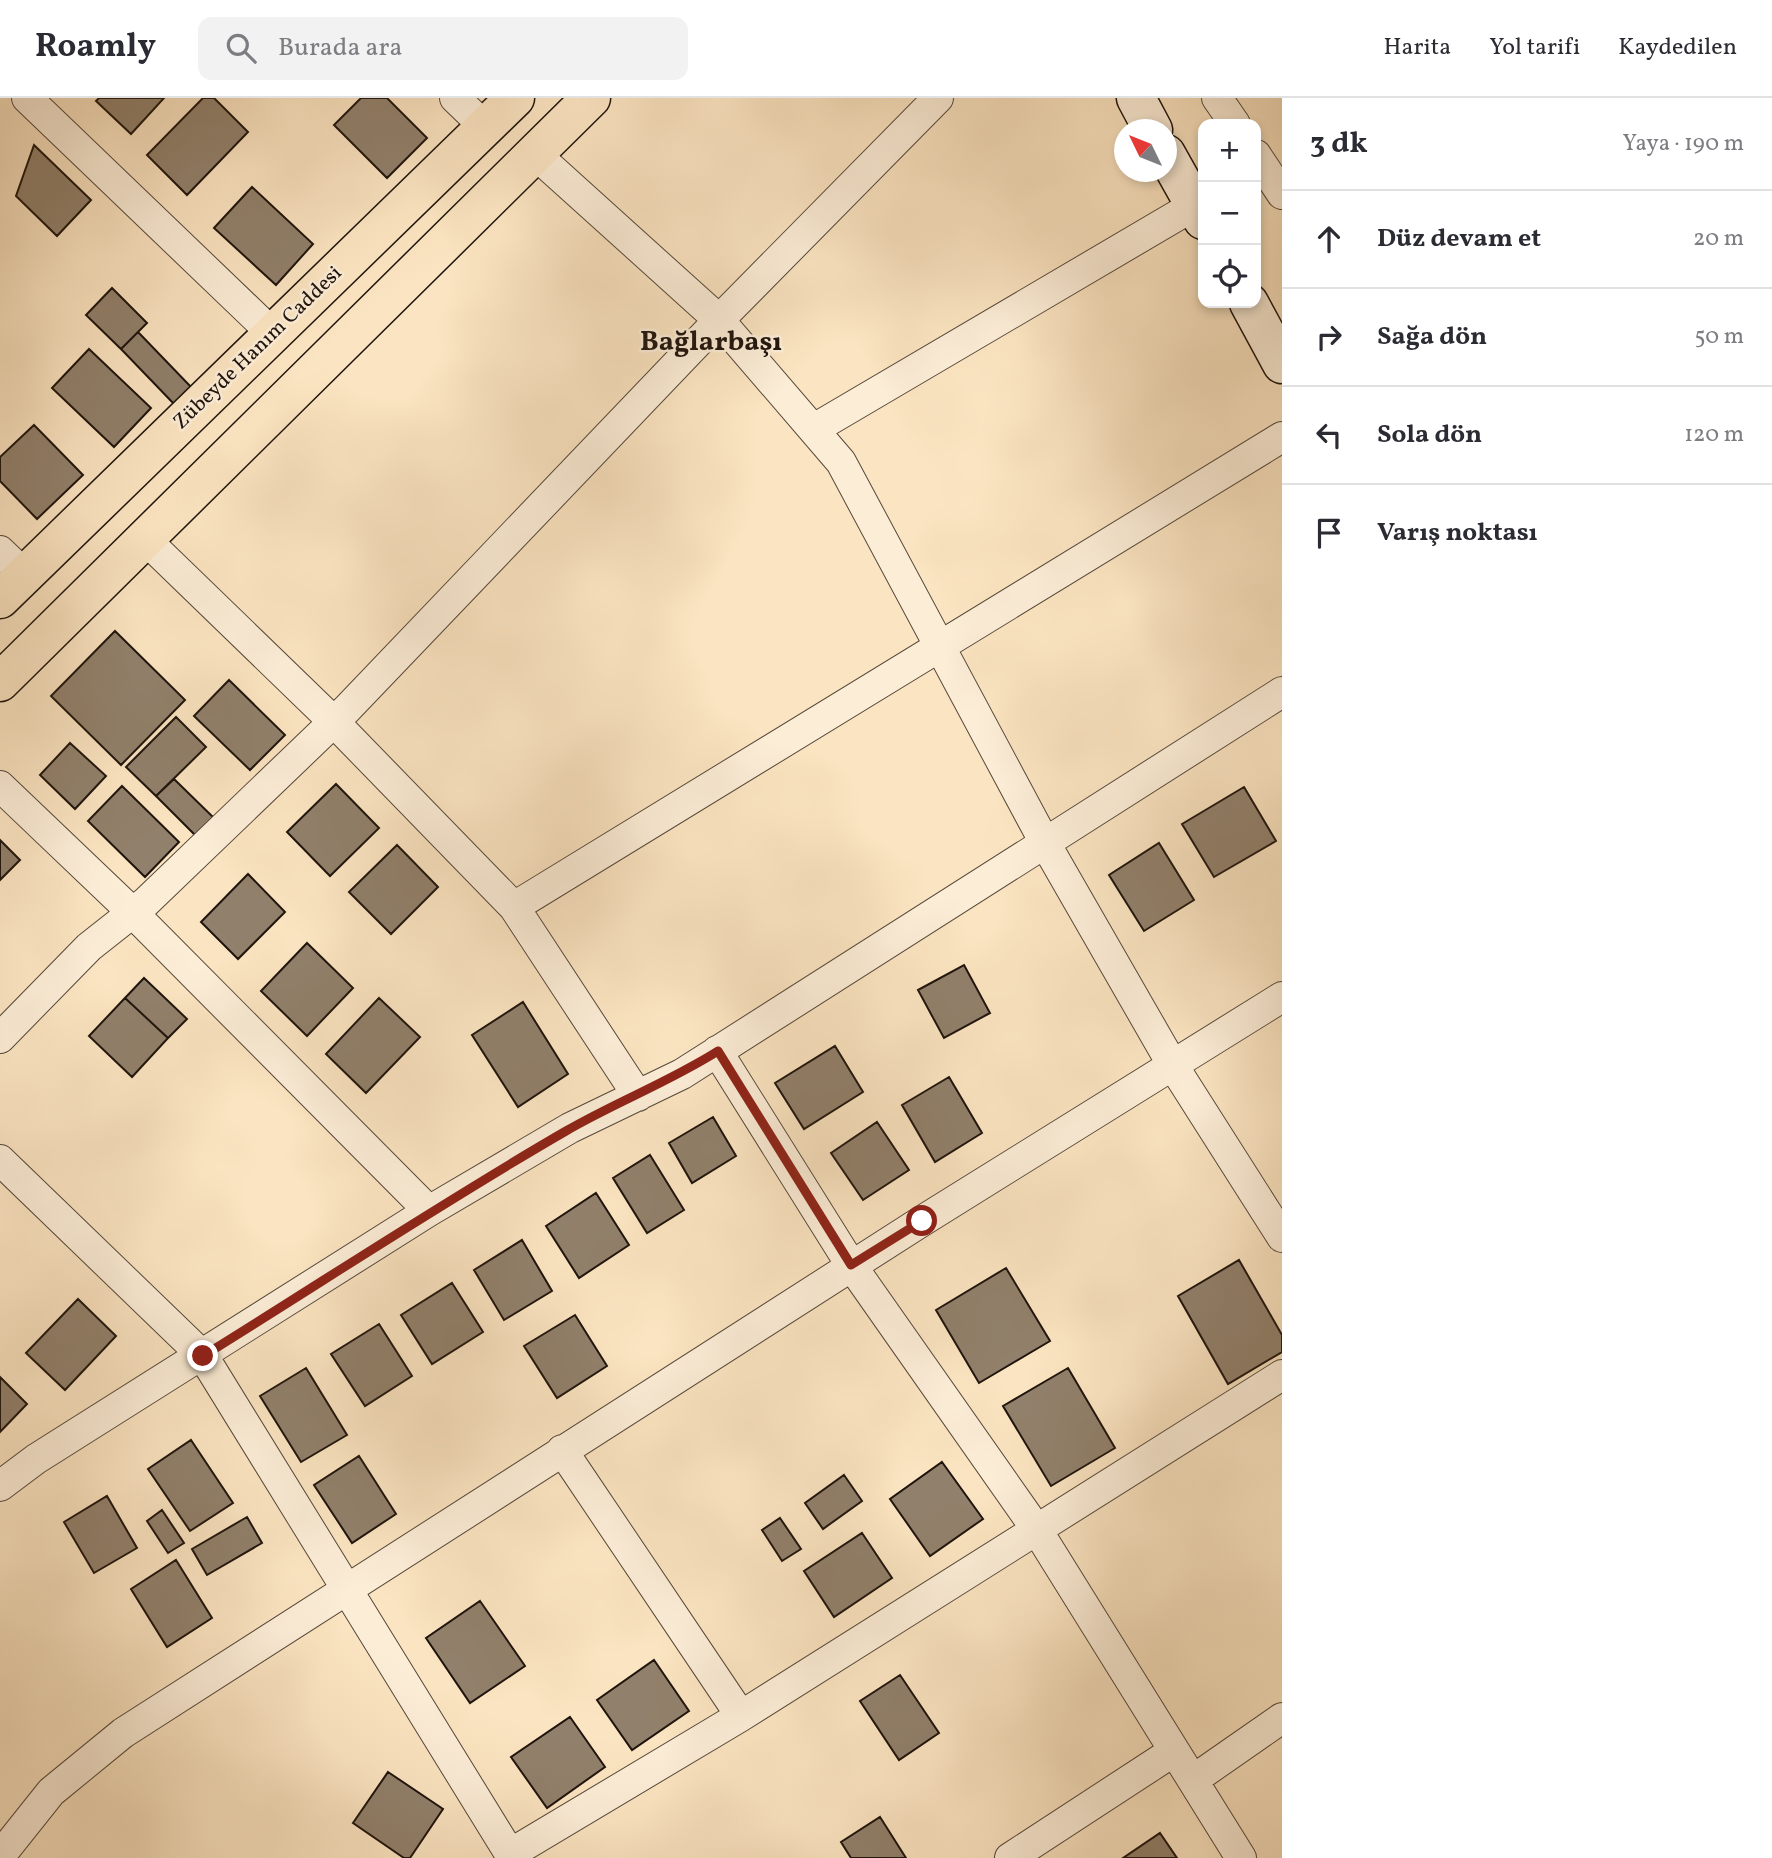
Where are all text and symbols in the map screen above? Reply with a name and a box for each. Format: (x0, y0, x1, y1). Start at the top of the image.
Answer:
search box (198, 17, 688, 80)
text: Roamly (35, 25, 156, 71)
icon: search (222, 29, 260, 67)
text: Burada ara (278, 30, 402, 66)
text: Harita (1384, 31, 1451, 65)
text: Yol tarifi (1489, 31, 1580, 65)
text: Kaydedilen (1618, 31, 1737, 65)
north arrow (1114, 119, 1177, 182)
map controls (1198, 119, 1261, 308)
button: + (1198, 119, 1261, 182)
text: 3 dk (1310, 123, 1368, 165)
text: Yaya · 190 m (1623, 128, 1744, 160)
button: − (1198, 182, 1261, 245)
icon: ahead (1310, 220, 1348, 258)
text: Düz devam et (1377, 221, 1541, 257)
text: 20 m (1693, 223, 1744, 255)
button: locate (1198, 245, 1261, 308)
street label: Zübeyde Hanım Caddesi (167, 260, 349, 436)
icon: right (1310, 318, 1348, 356)
text: Sağa dön (1377, 319, 1487, 355)
text: 50 m (1695, 321, 1744, 353)
district label: Bağlarbaşı (640, 323, 782, 362)
icon: left (1310, 416, 1348, 454)
text: Sola dön (1377, 417, 1482, 453)
text: 120 m (1684, 419, 1744, 451)
icon: arrive (1310, 514, 1348, 552)
text: Varış noktası (1377, 515, 1538, 551)
route start (906, 1205, 937, 1236)
route end (187, 1340, 218, 1371)

